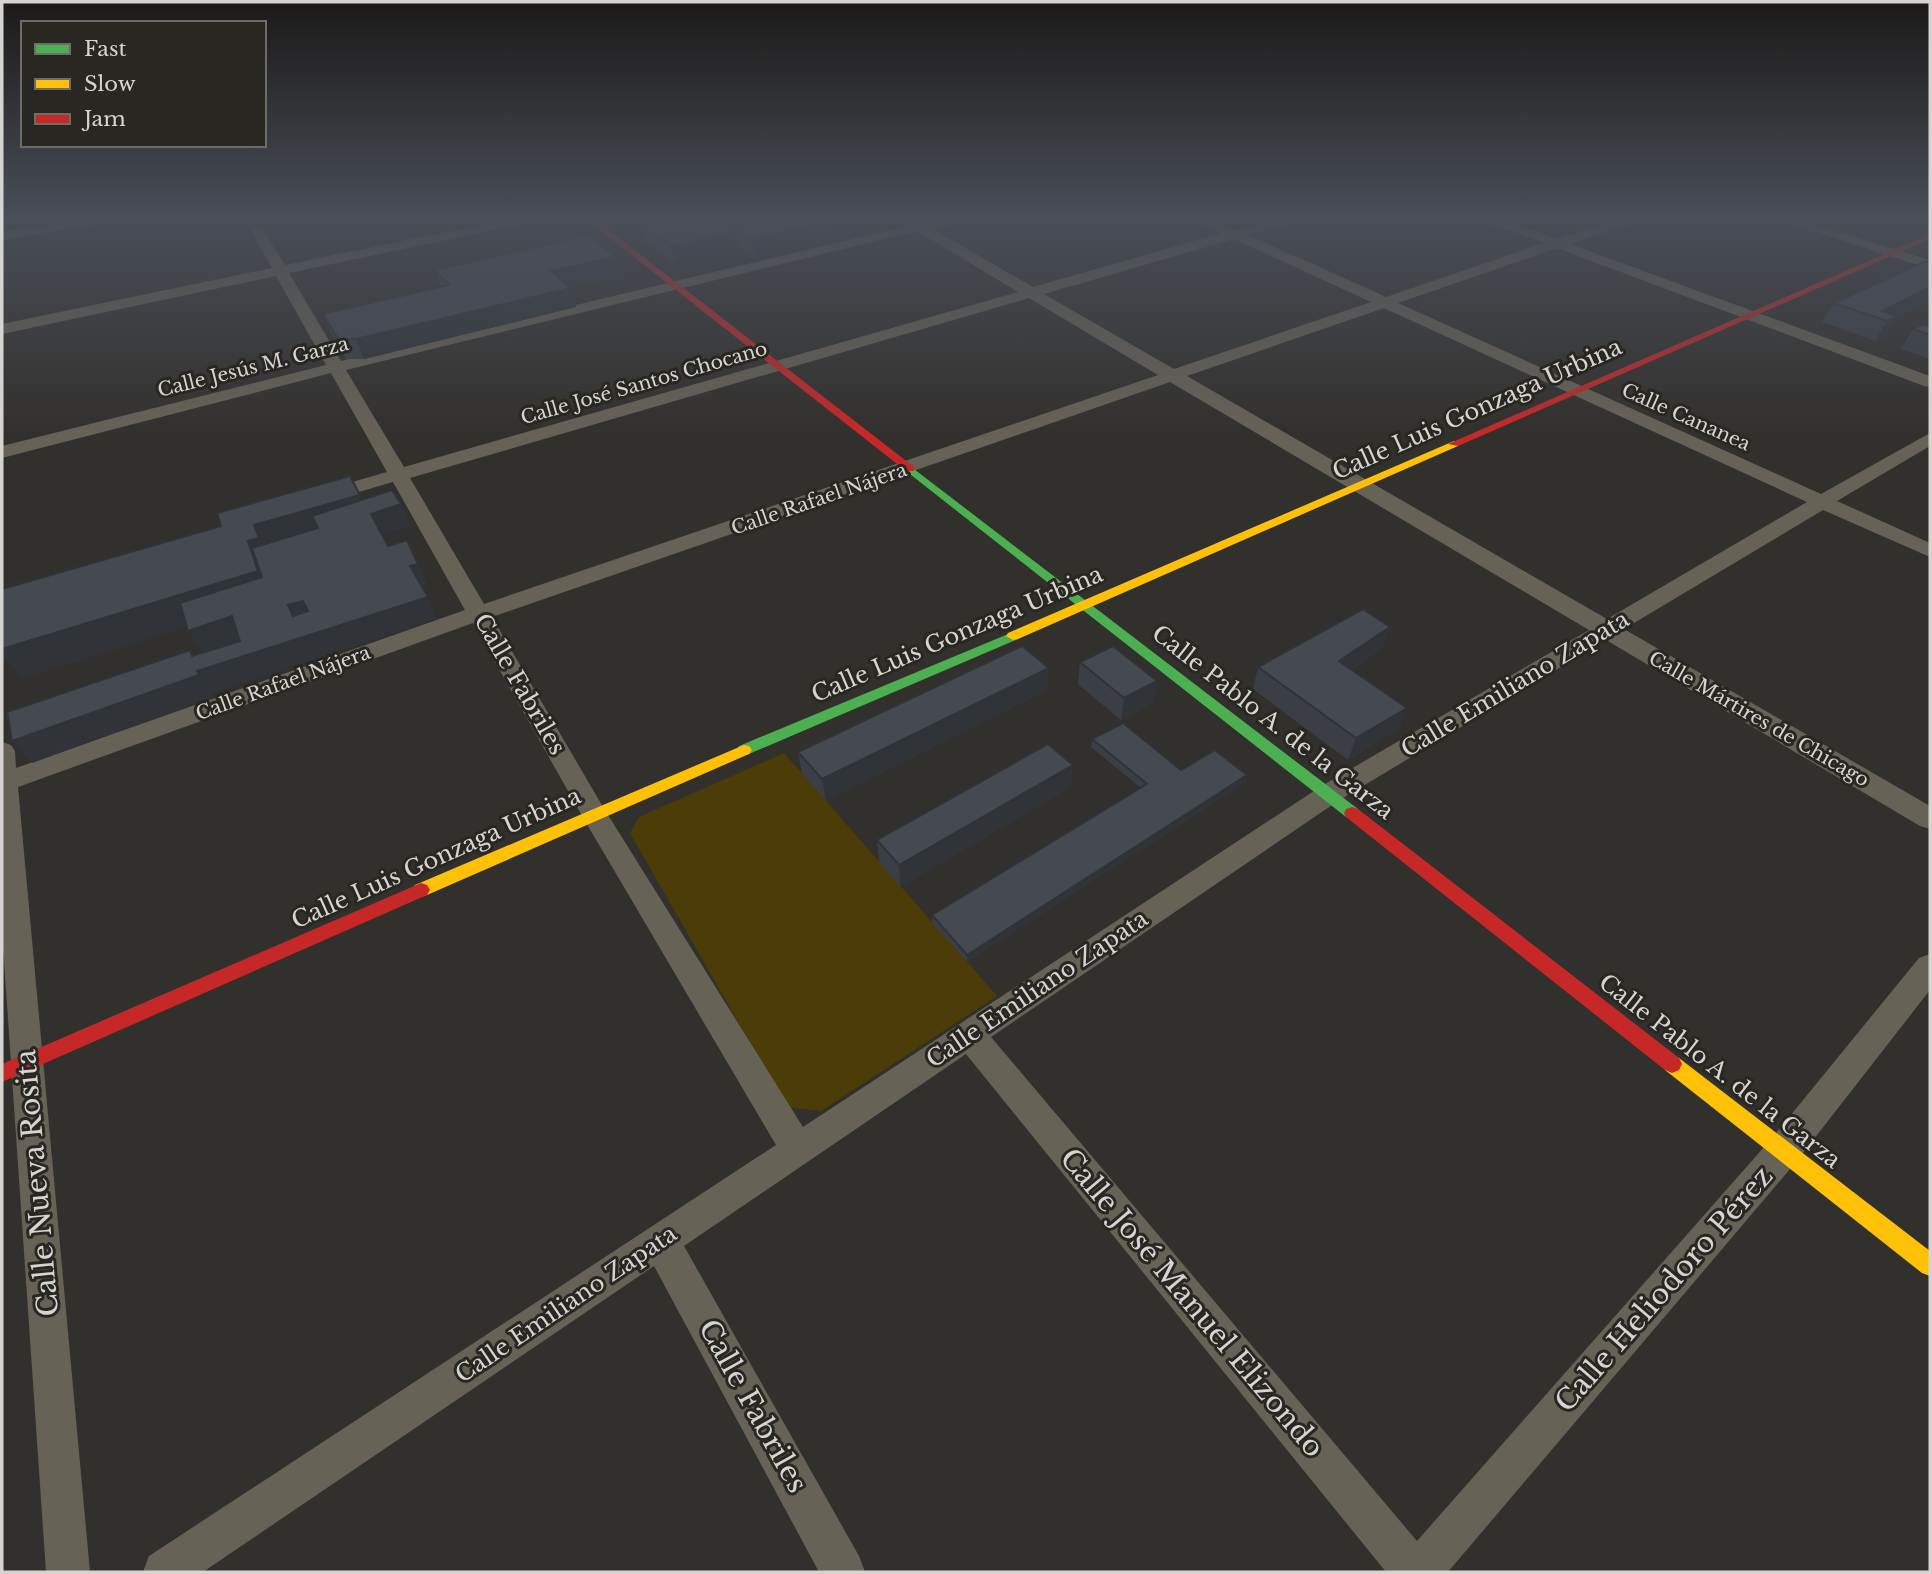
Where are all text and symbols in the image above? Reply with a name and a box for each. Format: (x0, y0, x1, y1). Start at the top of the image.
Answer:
legend (21, 21, 266, 147)
text: Fast (84, 36, 126, 62)
text: Slow (84, 71, 136, 97)
text: Jam (81, 106, 126, 132)
street label: Calle Jesús M. Garza (155, 332, 351, 402)
street label: Calle Luis Gonzaga Urbina (1328, 332, 1626, 486)
street label: Calle José Santos Chocano (518, 337, 770, 429)
street label: Calle Cananea (1618, 378, 1754, 456)
street label: Calle Rafael Nájera (728, 458, 910, 540)
street label: Calle Luis Gonzaga Urbina (807, 560, 1107, 708)
street label: Calle Emiliano Zapata (1396, 605, 1634, 763)
street label: Calle Fabriles (468, 608, 572, 760)
street label: Calle Pablo A. de la Garza (1147, 619, 1400, 825)
street label: Calle Rafael Nájera (193, 641, 374, 725)
street label: Calle Mártires de Chicago (1645, 646, 1873, 792)
street label: Calle Luis Gonzaga Urbina (287, 781, 585, 935)
street label: Calle Emiliano Zapata (921, 904, 1153, 1074)
street label: Calle Pablo A. de la Garza (1594, 968, 1847, 1174)
street label: Calle Nueva Rosita (8, 1048, 66, 1318)
street label: Calle José Manuel Elizondo (1053, 1141, 1331, 1465)
street label: Calle Heliodoro Pérez (1548, 1159, 1780, 1419)
street label: Calle Emiliano Zapata (450, 1219, 682, 1389)
street label: Calle Fabriles (691, 1313, 815, 1499)

